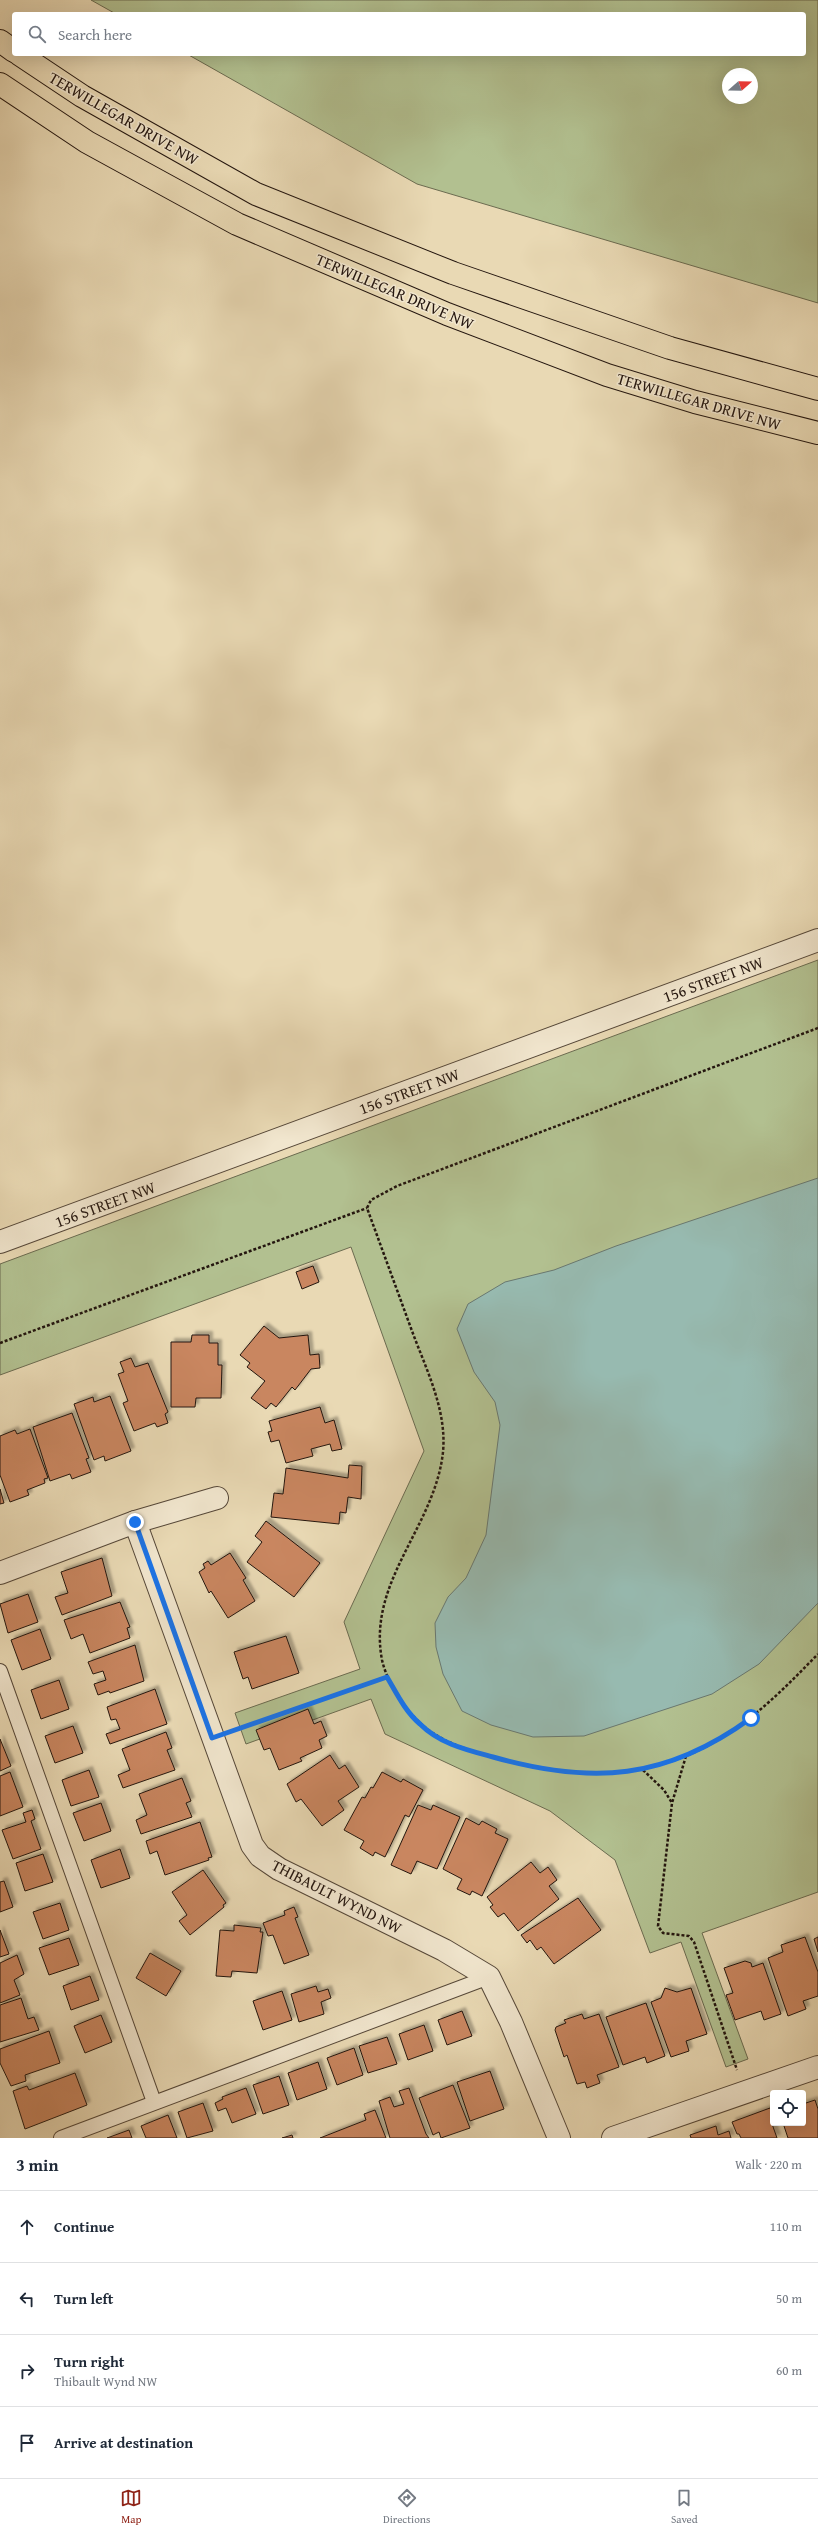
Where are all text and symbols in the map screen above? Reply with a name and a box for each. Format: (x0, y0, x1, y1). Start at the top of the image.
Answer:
search box (12, 12, 806, 56)
icon: search (26, 23, 48, 45)
text: Search here (58, 24, 132, 45)
street label: TERWILLEGAR DRIVE NW (44, 65, 204, 171)
north arrow (722, 68, 758, 104)
street label: TERWILLEGAR DRIVE NW (312, 247, 478, 335)
street label: TERWILLEGAR DRIVE NW (614, 366, 784, 436)
street label: 156 STREET NW (659, 950, 767, 1008)
street label: 156 STREET NW (355, 1062, 463, 1120)
street label: 156 STREET NW (51, 1175, 159, 1233)
route end (126, 1513, 144, 1531)
route start (742, 1709, 760, 1727)
street label: THIBAULT WYND NW (268, 1853, 407, 1939)
map controls (770, 2090, 806, 2126)
button: locate (770, 2090, 806, 2126)
text: 3 min (16, 2152, 58, 2177)
text: Walk · 220 m (735, 2155, 802, 2174)
icon: ahead (16, 2216, 38, 2238)
text: Continue (54, 2216, 115, 2237)
text: 110 m (770, 2217, 802, 2236)
icon: left (16, 2288, 38, 2310)
text: Turn left (54, 2288, 113, 2309)
text: 50 m (776, 2289, 802, 2308)
text: Turn right (54, 2351, 125, 2372)
icon: right (16, 2360, 38, 2382)
text: 60 m (776, 2361, 802, 2380)
text: Thibault Wynd NW (54, 2372, 157, 2391)
icon: arrive (16, 2432, 38, 2454)
text: Arrive at destination (54, 2432, 193, 2453)
tab: Map (120, 2487, 142, 2527)
tab: Directions (383, 2487, 430, 2527)
tab: Saved (671, 2487, 698, 2527)

